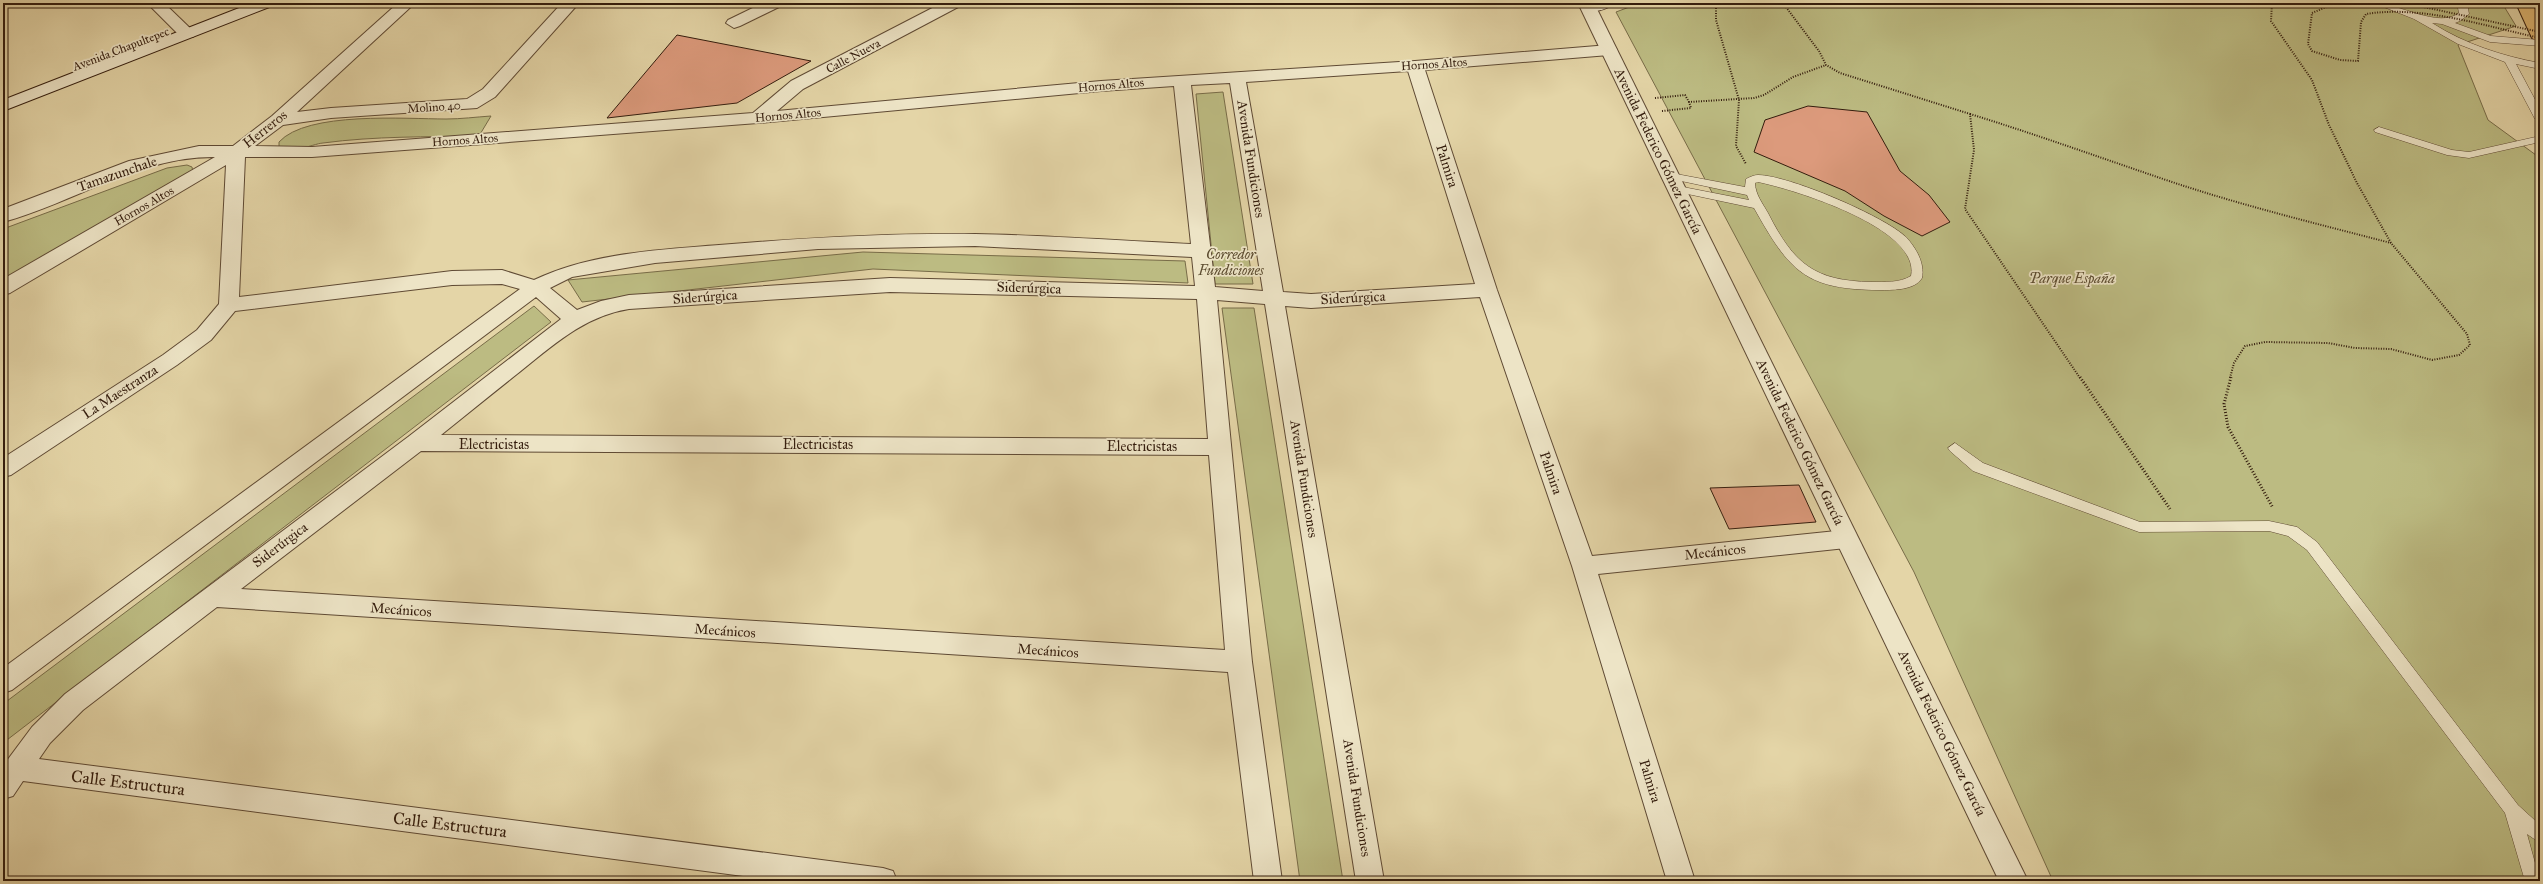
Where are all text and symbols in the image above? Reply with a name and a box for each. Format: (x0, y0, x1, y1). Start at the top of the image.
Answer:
street label: Avenida Chapultepec (70, 24, 171, 74)
street label: Calle Nueva (823, 35, 883, 76)
street label: Hornos Altos (1400, 55, 1468, 73)
street label: Avenida Federico Gómez García (1610, 64, 1706, 237)
street label: Hornos Altos (1077, 75, 1145, 95)
street label: Molino 40 (407, 98, 461, 116)
street label: Avenida Fundiciones (1233, 98, 1269, 219)
street label: Hornos Altos (754, 105, 822, 125)
street label: Herreros (239, 106, 291, 152)
street label: Hornos Altos (431, 131, 499, 149)
street label: Palmira (1432, 142, 1462, 190)
street label: Tamazunchale (75, 152, 159, 196)
street label: Hornos Altos (112, 183, 176, 229)
park label: Corredor Fundiciones (1197, 246, 1265, 279)
park label: Parque España (2029, 270, 2115, 288)
street label: Siderúrgica (996, 278, 1062, 298)
street label: Siderúrgica (672, 286, 738, 308)
street label: Siderúrgica (1320, 288, 1386, 308)
street label: Avenida Federico Gómez García (1752, 355, 1848, 528)
street label: La Maestranza (79, 361, 161, 423)
street label: Avenida Fundiciones (1286, 418, 1322, 539)
street label: Electricistas (459, 436, 529, 453)
street label: Electricistas (783, 436, 853, 453)
street label: Electricistas (1107, 438, 1177, 455)
street label: Palmira (1536, 449, 1566, 497)
street label: Siderúrgica (249, 519, 311, 571)
street label: Mecánicos (1684, 540, 1746, 564)
street label: Mecánicos (370, 599, 432, 621)
street label: Mecánicos (694, 620, 756, 642)
street label: Mecánicos (1017, 640, 1079, 662)
street label: Avenida Federico Gómez García (1894, 646, 1990, 819)
street label: Avenida Fundiciones (1339, 737, 1375, 858)
street label: Palmira (1635, 757, 1665, 805)
street label: Calle Estructura (70, 766, 187, 800)
street label: Calle Estructura (392, 808, 509, 842)

